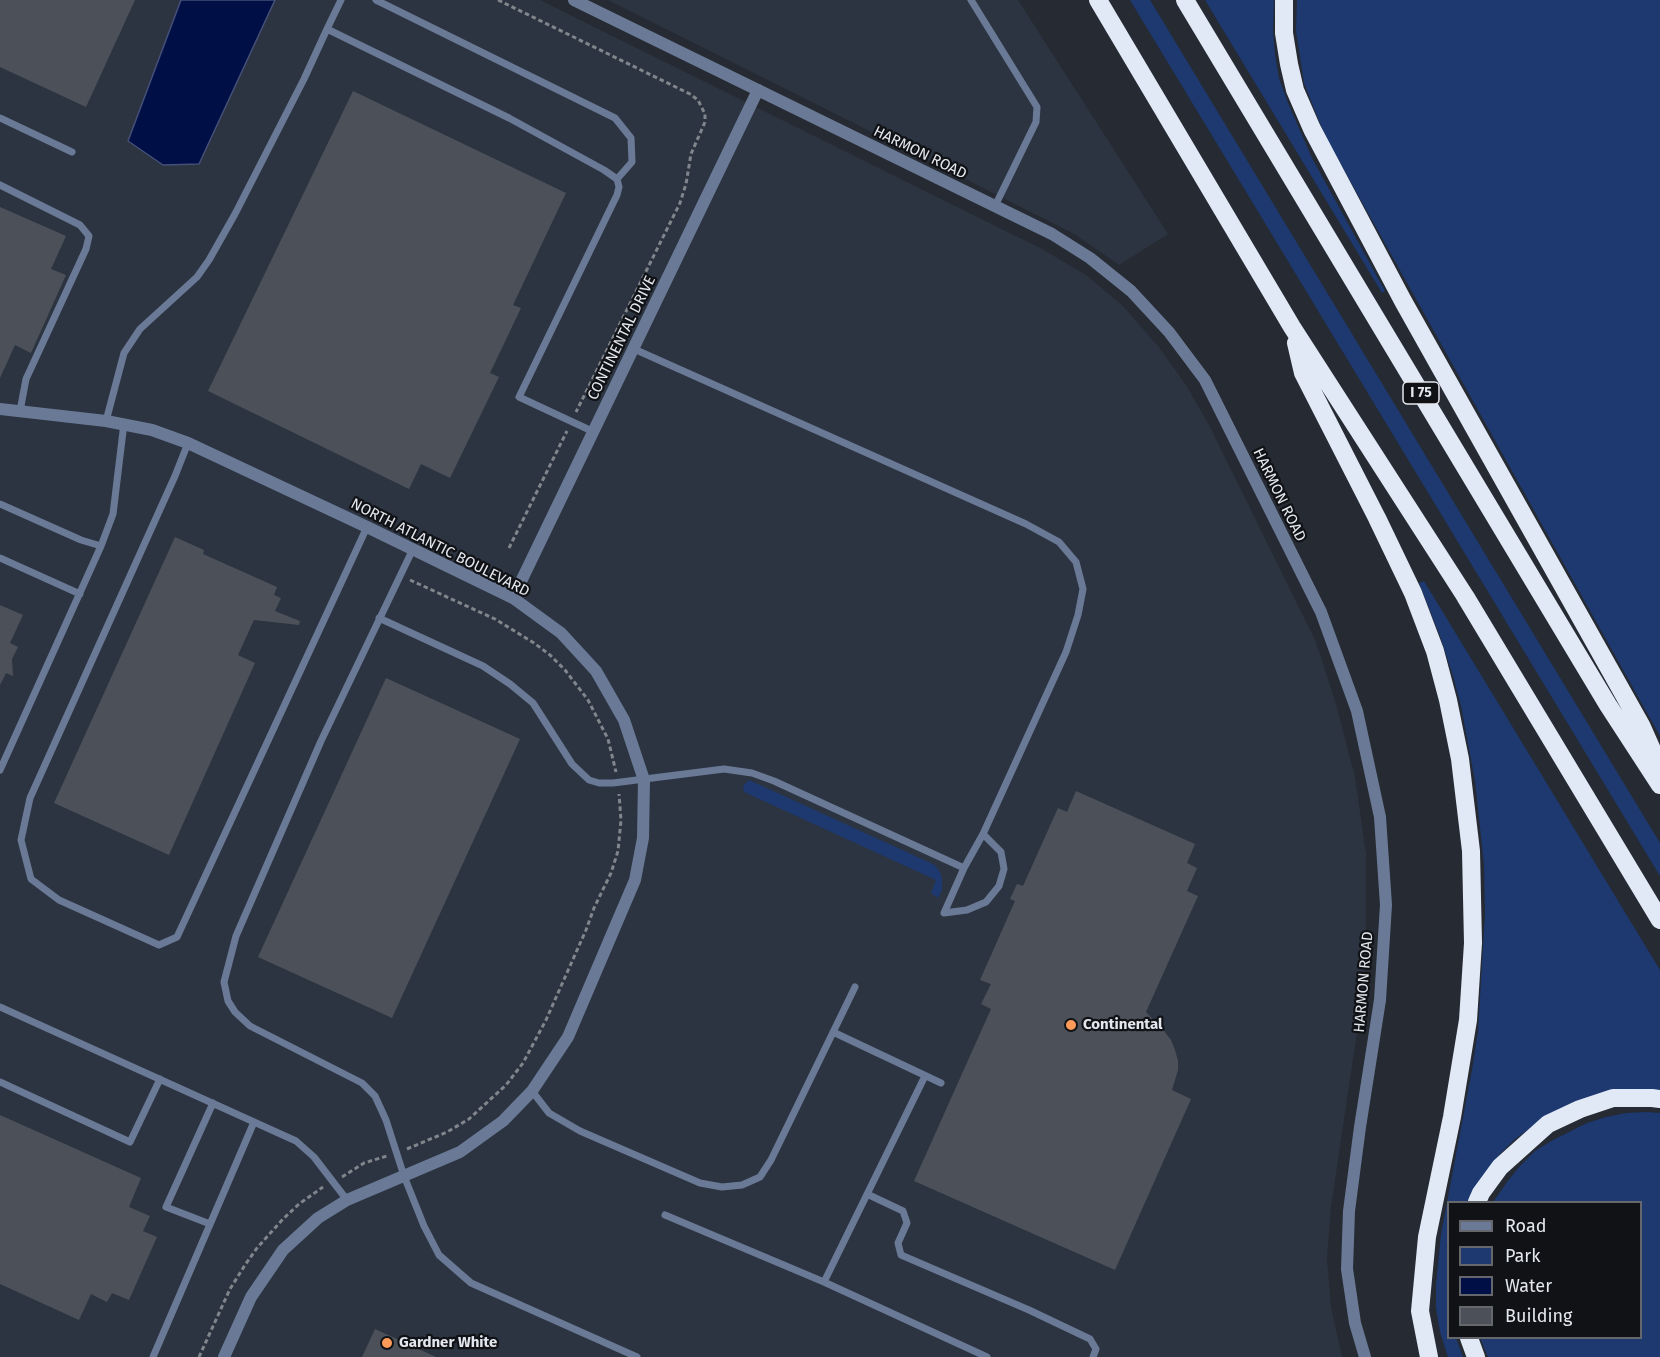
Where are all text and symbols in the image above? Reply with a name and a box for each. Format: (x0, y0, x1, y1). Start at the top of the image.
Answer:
street label: HARMON ROAD (870, 123, 970, 183)
street label: CONTINENTAL DRIVE (584, 273, 660, 403)
road number: I 75 (1403, 382, 1439, 404)
street label: HARMON ROAD (1249, 445, 1309, 545)
street label: NORTH ATLANTIC BOULEVARD (348, 495, 532, 601)
street label: HARMON ROAD (1351, 931, 1377, 1033)
place label: Continental (1083, 1016, 1162, 1034)
marker: Continental (1064, 1018, 1078, 1032)
legend (1447, 1201, 1642, 1339)
text: Road (1505, 1215, 1547, 1237)
text: Park (1505, 1245, 1540, 1267)
text: Water (1505, 1275, 1552, 1297)
text: Building (1505, 1305, 1572, 1327)
place label: Gardner White (399, 1334, 497, 1352)
marker: Gardner White (380, 1336, 394, 1350)

